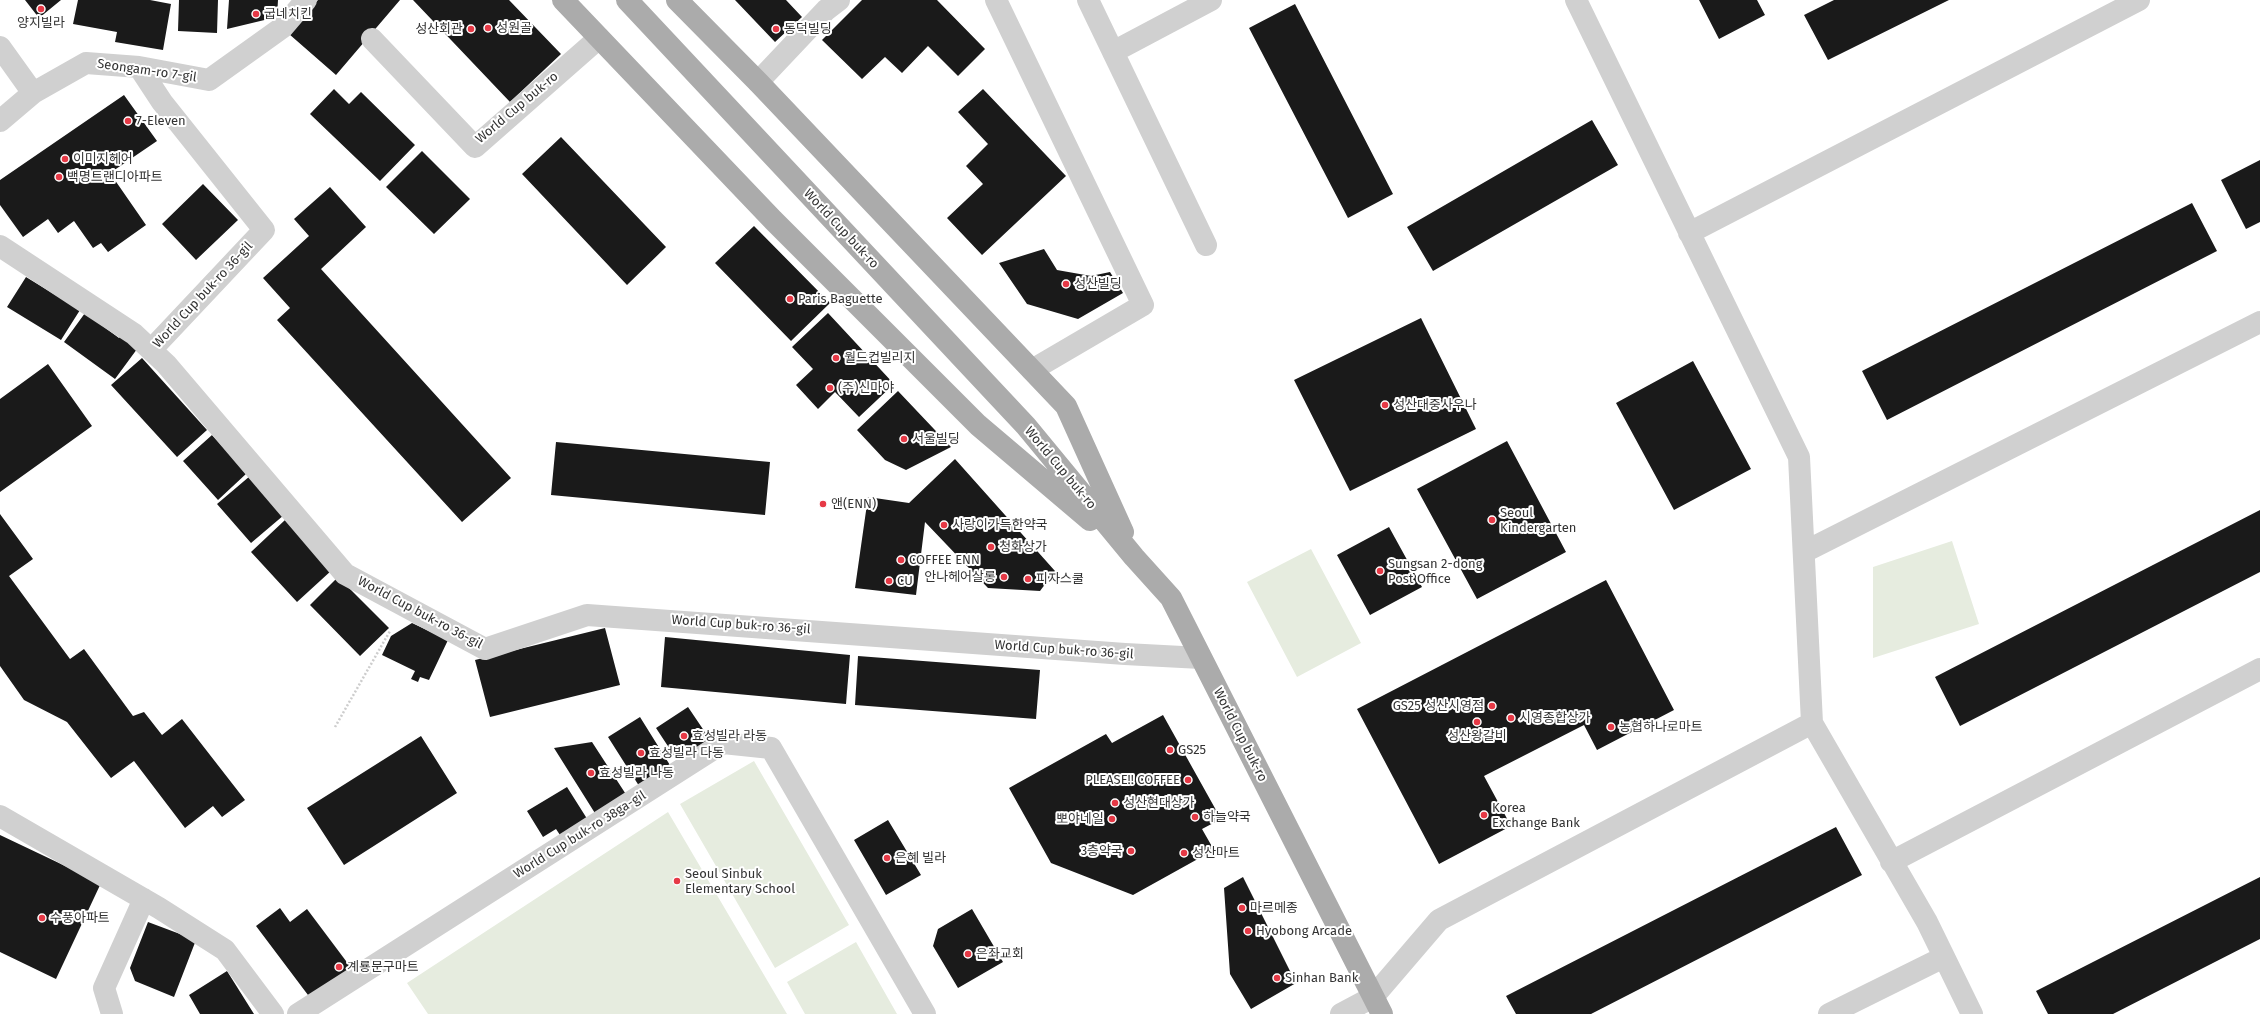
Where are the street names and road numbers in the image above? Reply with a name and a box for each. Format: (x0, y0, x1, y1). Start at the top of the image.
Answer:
street label: Seongam-ro 7-gil (96, 56, 198, 86)
street label: World Cup buk-ro (473, 69, 561, 147)
street label: World Cup buk-ro (800, 186, 882, 272)
street label: World Cup buk-ro 36-gil (150, 239, 256, 351)
street label: World Cup buk-ro (1021, 424, 1099, 512)
street label: World Cup buk-ro 36-gil (355, 573, 485, 653)
street label: World Cup buk-ro 36-gil (671, 612, 811, 638)
street label: World Cup buk-ro 36-gil (994, 637, 1134, 663)
street label: World Cup buk-ro (1210, 686, 1270, 784)
street label: World Cup buk-ro 38ga-gil (511, 788, 649, 882)

